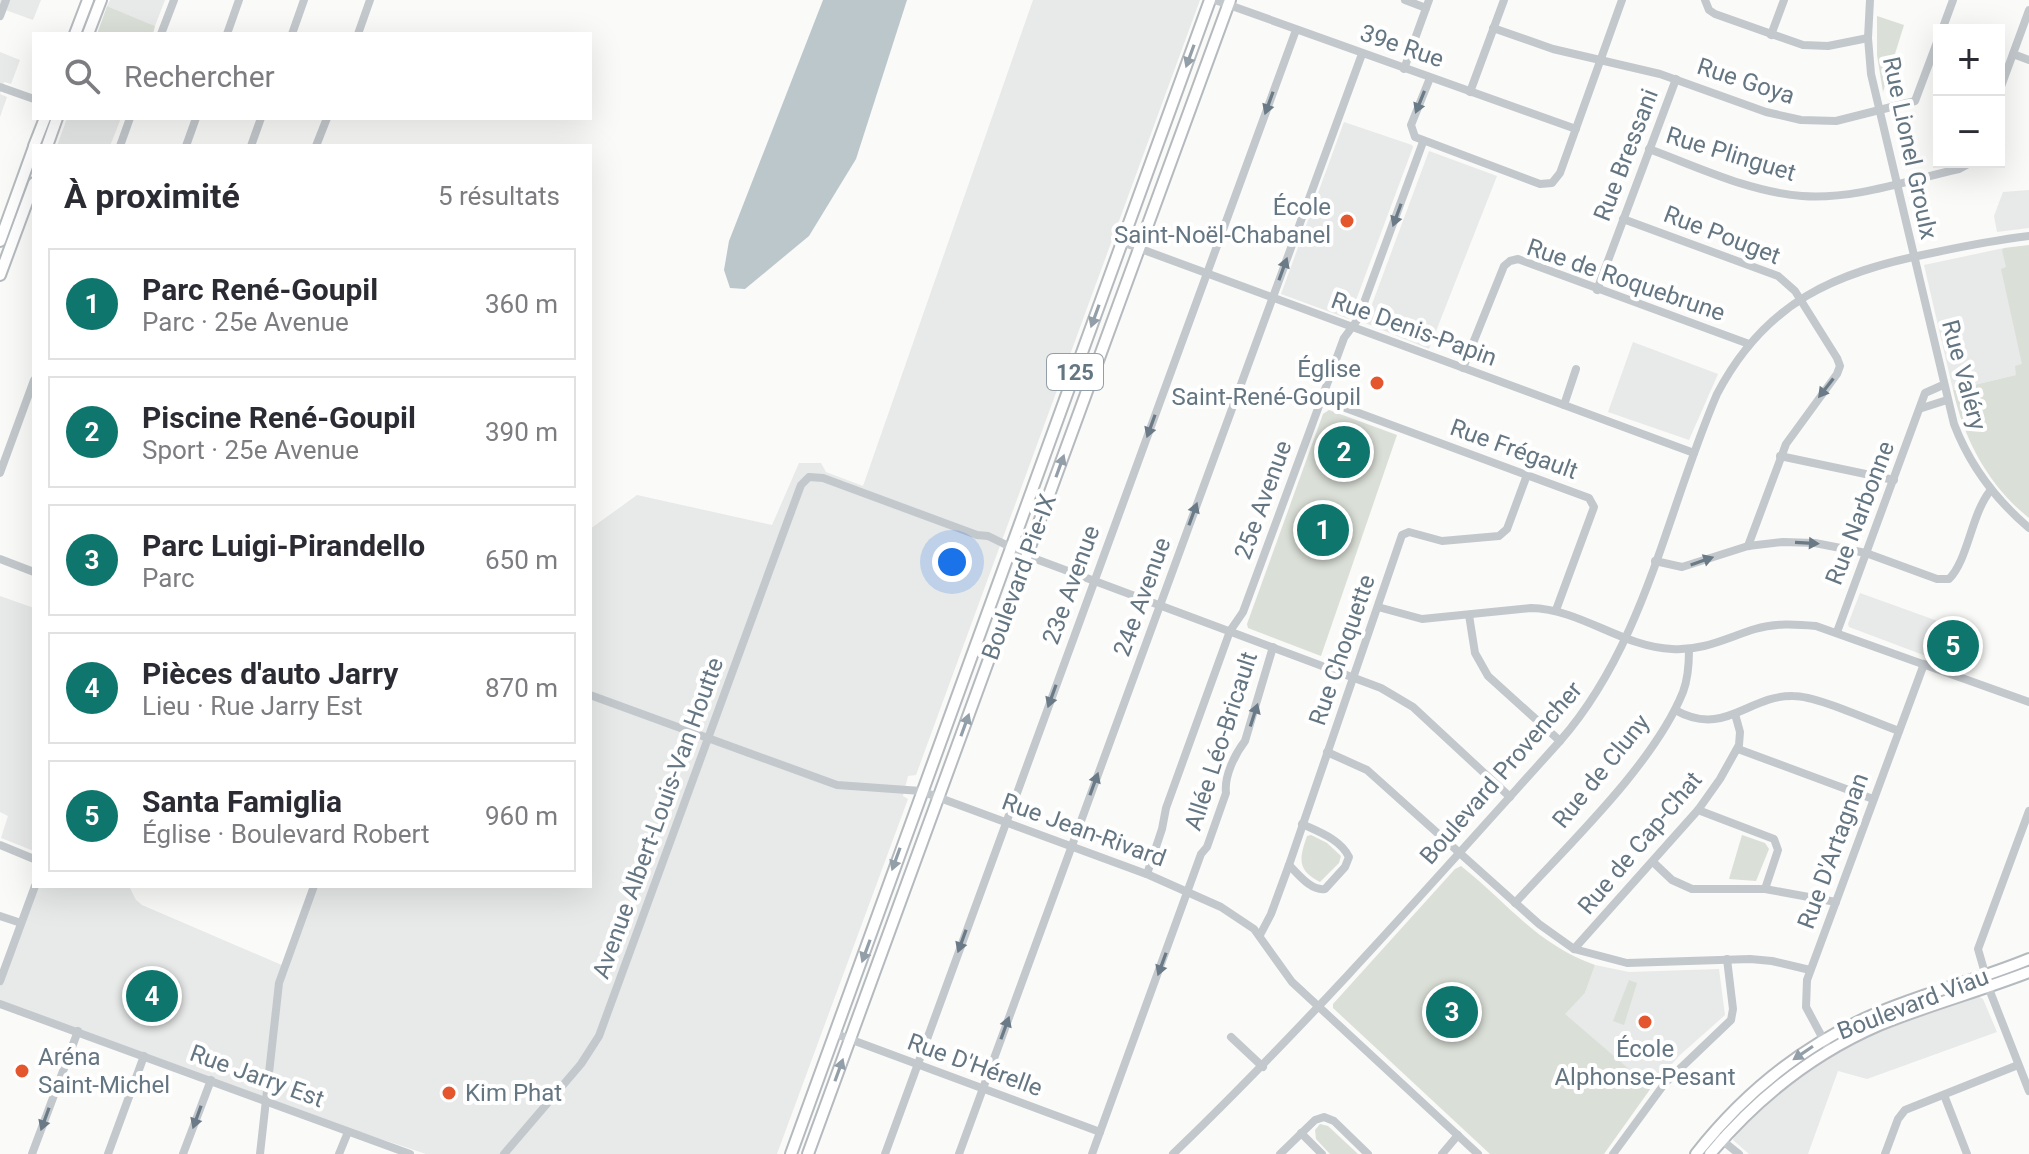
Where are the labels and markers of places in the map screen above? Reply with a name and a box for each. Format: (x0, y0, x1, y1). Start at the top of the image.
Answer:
place label: École Saint-Noël-Chabanel (1114, 193, 1331, 249)
marker: École Saint-Noël-Chabanel (1338, 212, 1356, 230)
place label: Église Saint-René-Goupil (1172, 355, 1361, 411)
marker: Église Saint-René-Goupil (1368, 374, 1386, 392)
pin: 2 (1318, 422, 1370, 482)
pin: 1 (1297, 500, 1349, 560)
pin: 5 (1927, 616, 1979, 676)
pin: 4 (126, 966, 178, 1026)
pin: 3 (1426, 982, 1478, 1042)
marker: École Alphonse-Pesant (1636, 1013, 1654, 1031)
place label: École Alphonse-Pesant (1554, 1035, 1736, 1091)
place label: Aréna Saint-Michel (38, 1043, 170, 1099)
marker: Aréna Saint-Michel (13, 1062, 31, 1080)
place label: Kim Phat (465, 1079, 562, 1107)
marker: Kim Phat (440, 1084, 458, 1102)

